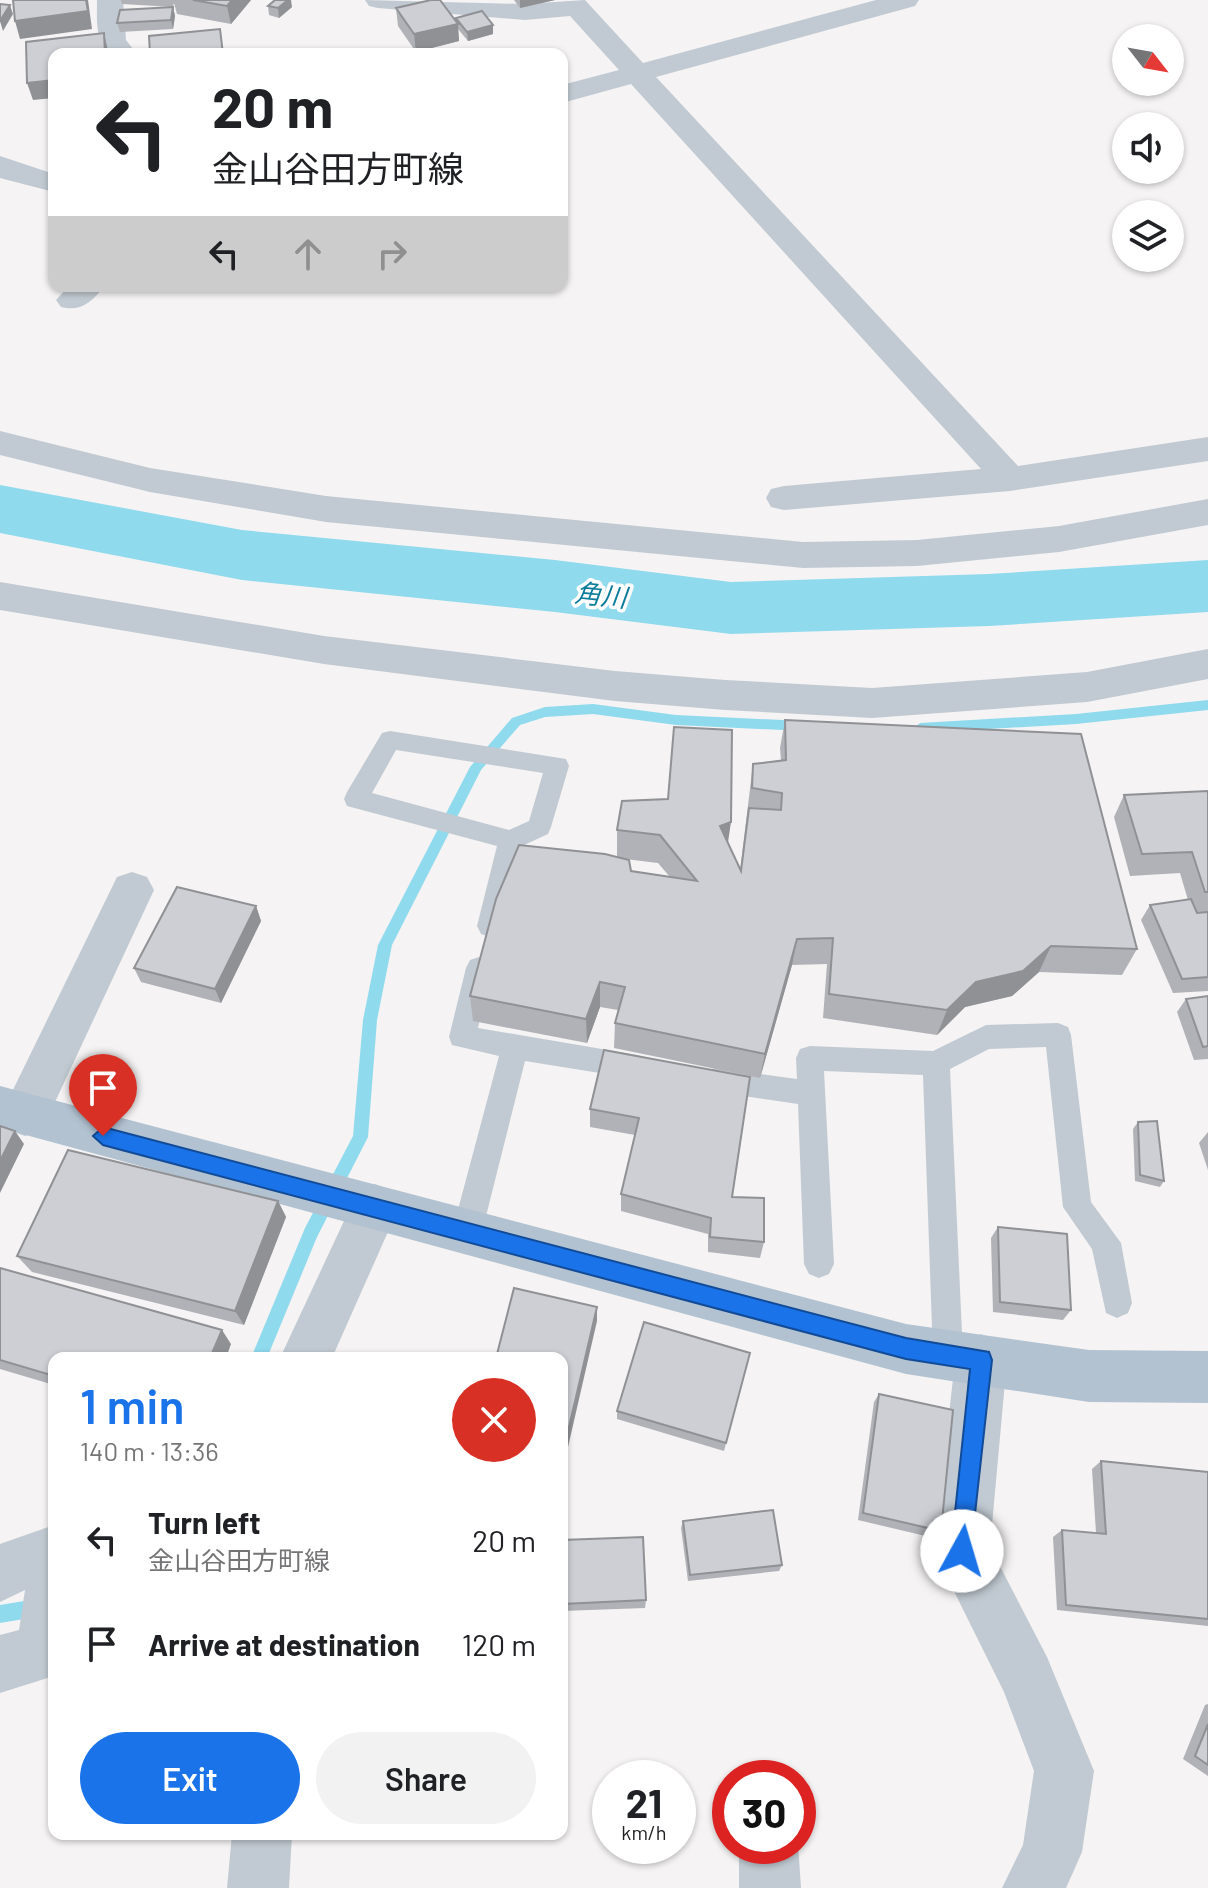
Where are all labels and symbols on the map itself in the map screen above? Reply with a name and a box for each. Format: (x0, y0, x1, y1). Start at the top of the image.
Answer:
north arrow (1112, 24, 1184, 96)
water label: 角川 (574, 576, 631, 612)
pin (69, 1054, 137, 1136)
position arrow (920, 1509, 1004, 1593)
speed limit sign: 30 (712, 1760, 816, 1864)

